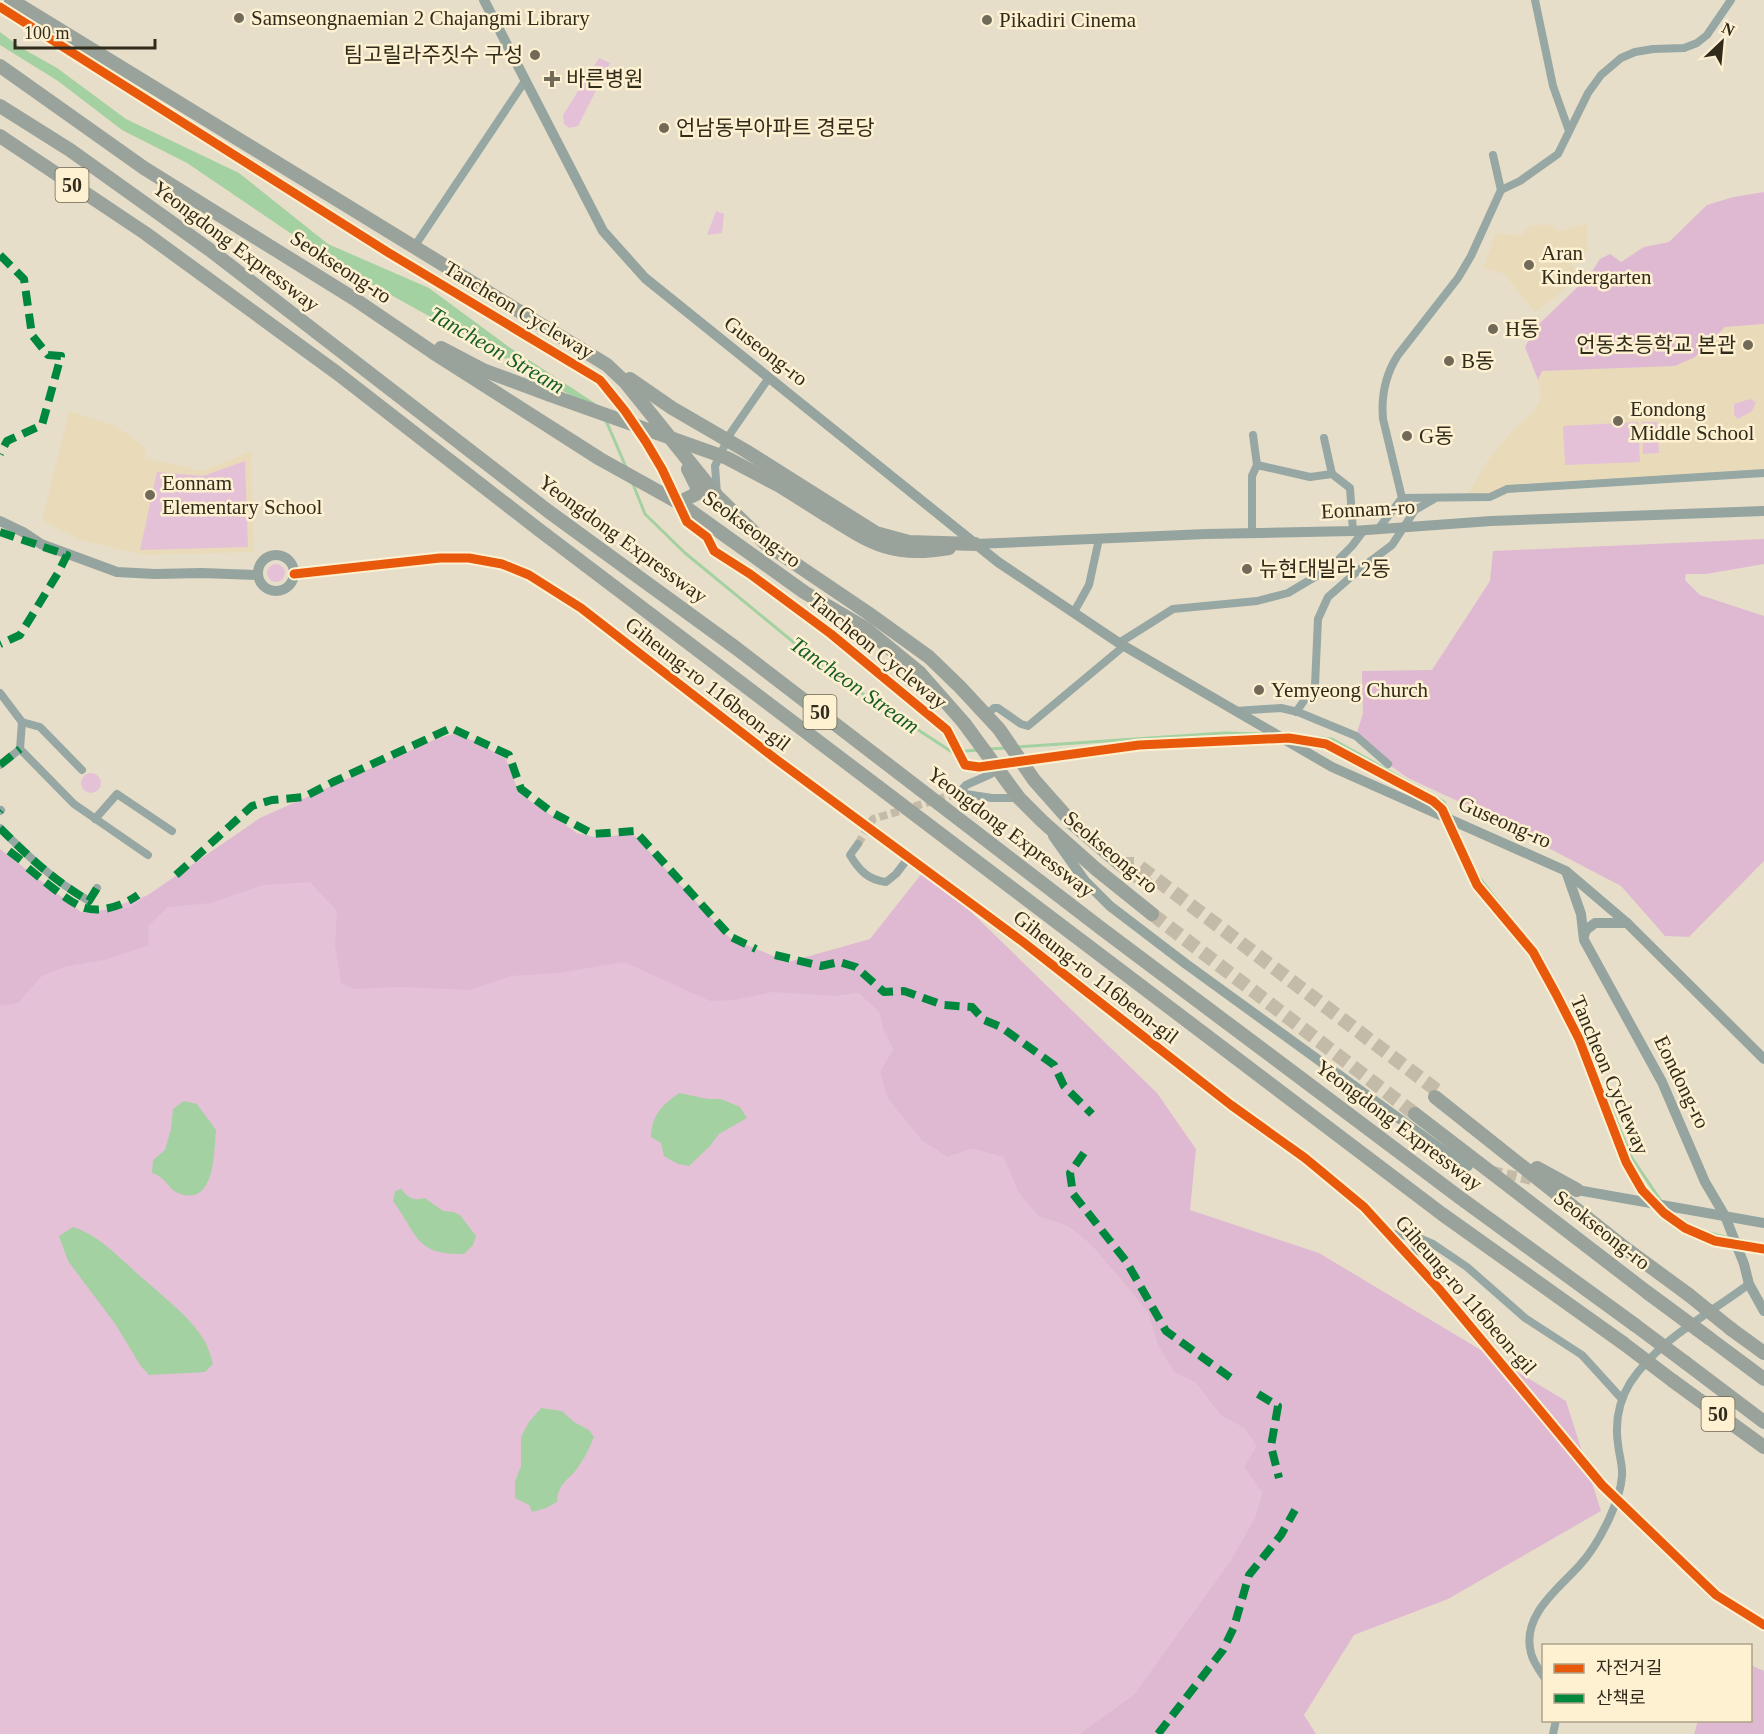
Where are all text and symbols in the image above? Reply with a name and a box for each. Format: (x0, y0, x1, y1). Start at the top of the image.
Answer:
place label: Samseongnaemian 2 Chajangmi Library (251, 6, 590, 30)
place label: Pikadiri Cinema (999, 8, 1137, 32)
marker: Samseongnaemian 2 Chajangmi Library (232, 11, 246, 25)
scale bar (15, 12, 154, 50)
north arrow (1692, 12, 1752, 72)
marker: Pikadiri Cinema (980, 13, 994, 27)
text: N (1719, 19, 1738, 39)
text: 100 m (24, 23, 70, 43)
place label: 팀고릴라주짓수 구성 (344, 43, 523, 67)
marker: 팀고릴라주짓수 구성 (528, 48, 542, 62)
place label: 바른병원 (566, 67, 643, 91)
marker: 바른병원 (543, 70, 561, 88)
place label: 언남동부아파트 경로당 (676, 116, 874, 140)
marker: 언남동부아파트 경로당 (657, 121, 671, 135)
road number: 50 (56, 168, 88, 202)
street label: Yeongdong Expressway (148, 175, 325, 317)
street label: Seokseong-ro (286, 225, 396, 309)
place label: Aran Kindergarten (1541, 241, 1652, 289)
street label: Tancheon Cycleway (440, 256, 599, 364)
marker: Aran Kindergarten (1522, 258, 1536, 272)
water label: Tancheon Stream (425, 301, 569, 399)
street label: Guseong-ro (720, 311, 812, 391)
place label: H동 (1505, 317, 1540, 341)
marker: H동 (1486, 322, 1500, 336)
place label: 언동초등학교 본관 (1576, 333, 1736, 357)
marker: 언동초등학교 본관 (1741, 338, 1755, 352)
place label: B동 (1461, 349, 1494, 373)
marker: B동 (1442, 354, 1456, 368)
place label: Eondong Middle School (1630, 397, 1754, 445)
marker: Eondong Middle School (1611, 414, 1625, 428)
place label: G동 (1419, 424, 1454, 448)
marker: G동 (1400, 429, 1414, 443)
street label: Yeongdong Expressway (534, 470, 712, 609)
place label: Eonnam Elementary School (162, 471, 323, 519)
street label: Seokseong-ro (698, 485, 806, 573)
marker: Eonnam Elementary School (143, 488, 157, 502)
street label: Eonnam-ro (1320, 495, 1416, 523)
place label: 뉴현대빌라 2동 (1259, 557, 1391, 581)
marker: 뉴현대빌라 2동 (1240, 562, 1254, 576)
street label: Tancheon Cycleway (804, 588, 952, 714)
street label: Giheung-ro 116beon-gil (621, 612, 795, 756)
water label: Tancheon Stream (786, 631, 924, 739)
place label: Yemyeong Church (1271, 678, 1429, 702)
marker: Yemyeong Church (1252, 683, 1266, 697)
road number: 50 (804, 695, 836, 729)
street label: Yeongdong Expressway (923, 761, 1100, 903)
street label: Guseong-ro (1455, 791, 1555, 853)
street label: Seokseong-ro (1059, 806, 1163, 898)
street label: Giheung-ro 116beon-gil (1009, 905, 1183, 1049)
street label: Tancheon Cycleway (1566, 992, 1655, 1159)
street label: Eondong-ro (1649, 1032, 1715, 1132)
street label: Yeongdong Expressway (1311, 1054, 1488, 1196)
street label: Seokseong-ro (1549, 1185, 1655, 1275)
street label: Giheung-ro 116beon-gil (1390, 1211, 1542, 1380)
road number: 50 (1702, 1397, 1734, 1431)
legend (1542, 1644, 1752, 1722)
text: 자전거길 (1596, 1658, 1662, 1678)
text: 산책로 (1596, 1688, 1646, 1708)

